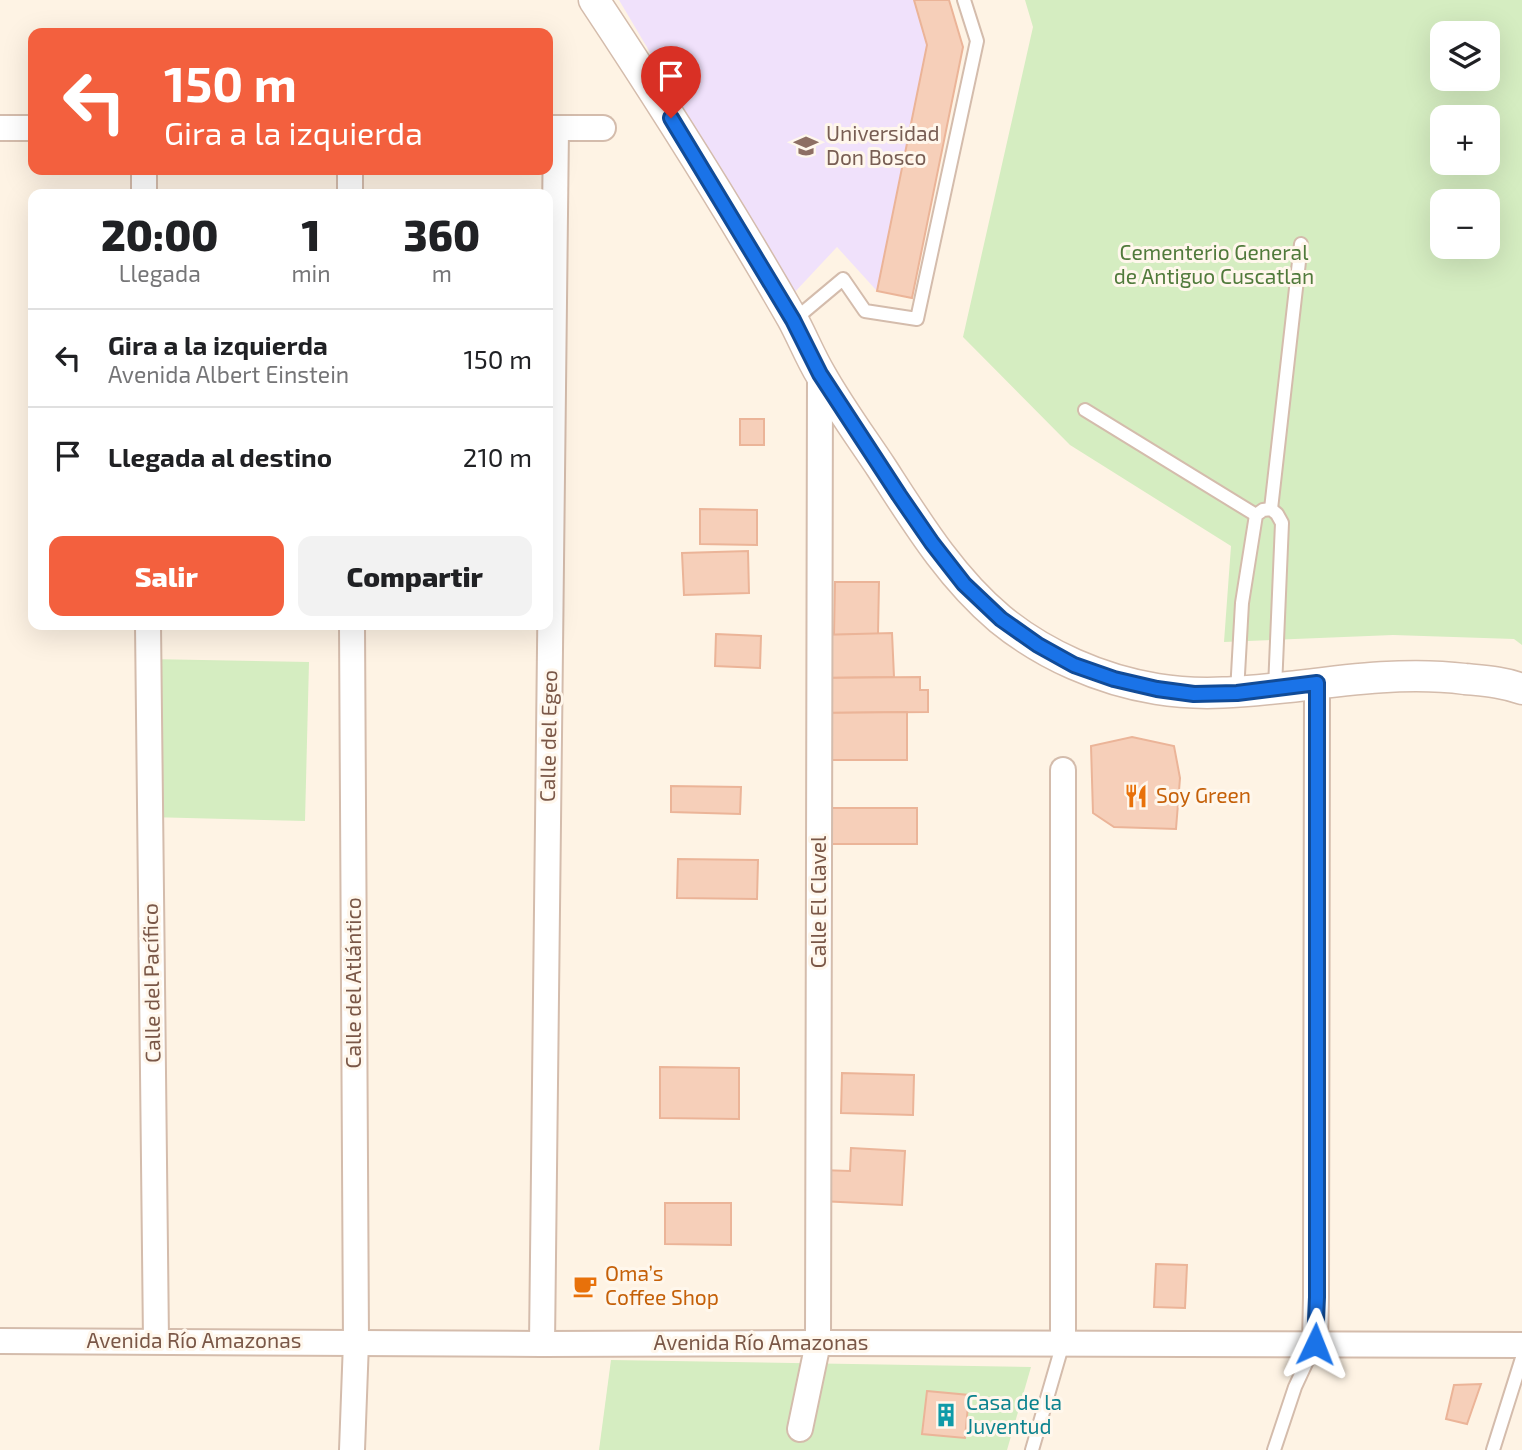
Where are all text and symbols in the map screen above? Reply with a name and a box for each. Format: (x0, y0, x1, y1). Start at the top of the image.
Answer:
map controls (1430, 21, 1500, 259)
button: layers (1430, 21, 1500, 91)
pin (641, 46, 701, 118)
text: 150 m (164, 53, 297, 112)
icon: left (49, 56, 140, 147)
icon: arrive (652, 57, 690, 95)
button: + (1430, 105, 1500, 175)
text: Gira a la izquierda (164, 113, 423, 151)
place label: Universidad Don Bosco (826, 120, 940, 169)
school or university icon: Universidad Don Bosco (792, 132, 820, 160)
button: − (1430, 189, 1500, 259)
text: 20:00 (101, 209, 218, 259)
text: 1 (302, 209, 321, 259)
text: 360 (404, 209, 480, 259)
park label: Cementerio General de Antiguo Cuscatlan (1114, 239, 1314, 288)
text: Llegada (119, 259, 201, 287)
text: min (291, 259, 331, 287)
text: m (432, 259, 452, 287)
text: Gira a la izquierda (108, 329, 328, 360)
icon: left (49, 339, 87, 377)
text: 150 m (463, 343, 532, 374)
text: Avenida Albert Einstein (108, 360, 349, 388)
icon: arrive (49, 437, 87, 475)
text: Llegada al destino (108, 441, 332, 472)
text: 210 m (463, 441, 532, 472)
button: Salir (49, 536, 284, 616)
button: Compartir (298, 536, 532, 616)
street label: Calle del Egeo (534, 670, 561, 802)
restaurant icon: Soy Green (1122, 782, 1150, 810)
place label: Soy Green (1156, 782, 1251, 807)
street label: Calle El Clavel (805, 835, 830, 968)
street label: Calle del Atlántico (340, 897, 365, 1069)
street label: Calle del Pacífico (137, 903, 164, 1063)
place label: Oma’s Coffee Shop (605, 1260, 719, 1309)
cafe icon: Oma’s Coffee Shop (571, 1272, 599, 1300)
position arrow (1278, 1307, 1352, 1381)
street label: Avenida Río Amazonas (87, 1327, 301, 1352)
street label: Avenida Río Amazonas (654, 1329, 868, 1354)
place label: Casa de la Juventud (966, 1389, 1062, 1438)
building icon: Casa de la Juventud (932, 1401, 960, 1429)

